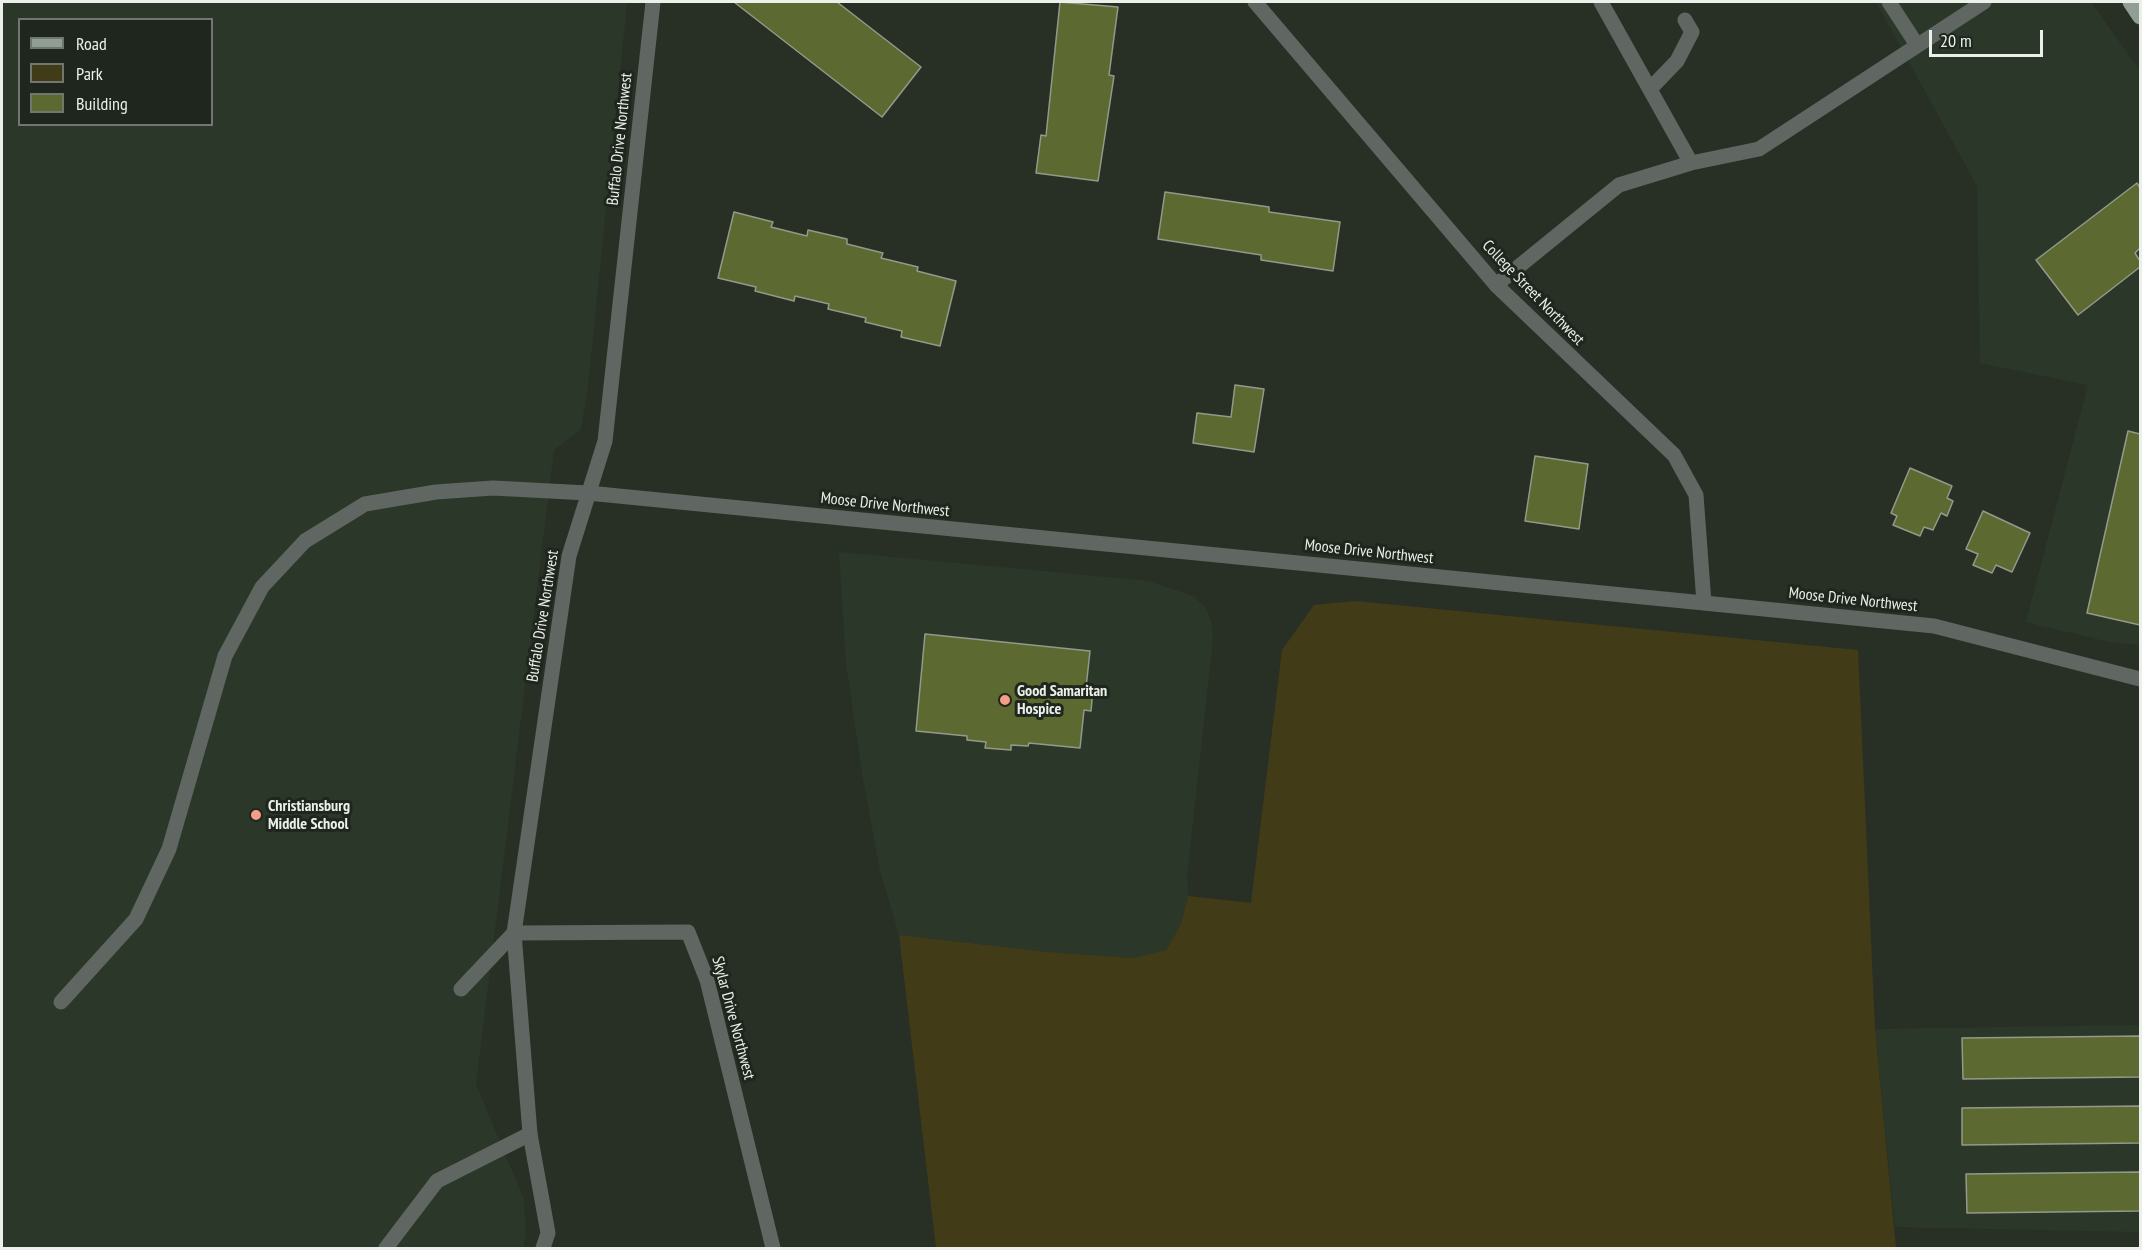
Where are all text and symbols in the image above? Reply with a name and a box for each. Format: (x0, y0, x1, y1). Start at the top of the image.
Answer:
legend (18, 18, 213, 126)
scale bar (1932, 18, 2046, 56)
text: 20 m (1940, 29, 1972, 52)
text: Road (76, 32, 107, 55)
text: Park (76, 62, 103, 85)
street label: Buffalo Drive Northwest (603, 72, 637, 206)
text: Building (76, 92, 128, 115)
street label: College Street Northwest (1478, 236, 1588, 350)
street label: Moose Drive Northwest (820, 489, 950, 521)
street label: Moose Drive Northwest (1304, 536, 1434, 568)
street label: Buffalo Drive Northwest (523, 549, 563, 683)
street label: Moose Drive Northwest (1788, 584, 1918, 616)
place label: Good Samaritan Hospice (1017, 681, 1107, 719)
marker: Good Samaritan Hospice (998, 693, 1012, 707)
place label: Christiansburg Middle School (268, 796, 350, 834)
marker: Christiansburg Middle School (249, 808, 263, 822)
street label: Skylar Drive Northwest (707, 954, 759, 1082)

